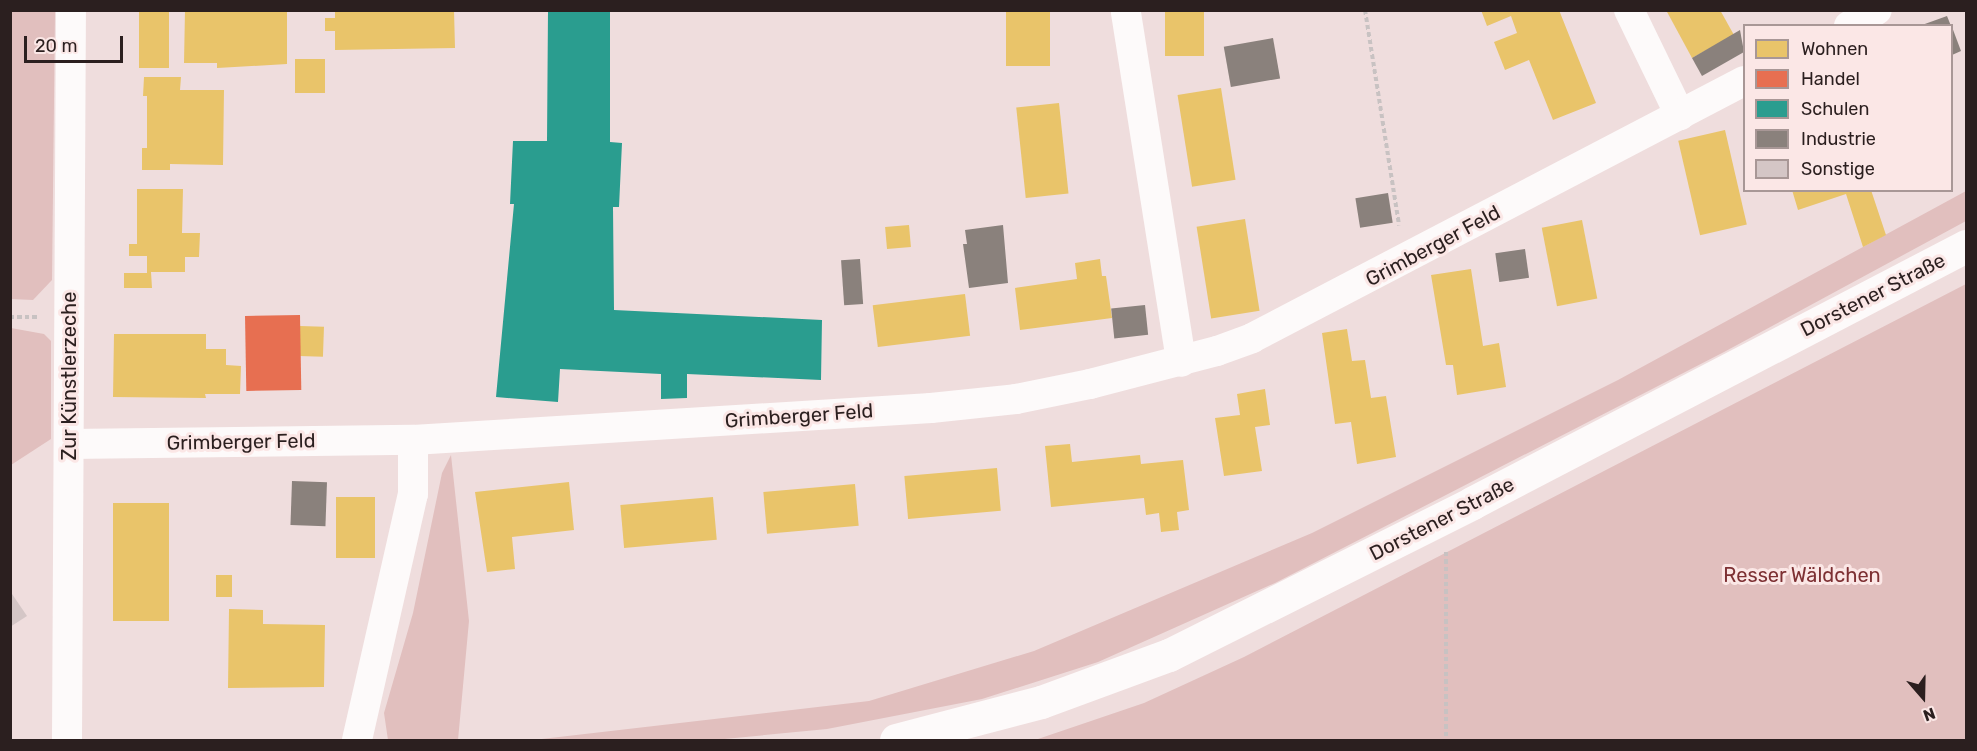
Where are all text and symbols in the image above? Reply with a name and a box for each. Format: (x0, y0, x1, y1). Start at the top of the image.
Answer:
scale bar (27, 24, 126, 62)
legend (1743, 24, 1953, 192)
text: 20 m (35, 35, 77, 57)
text: Wohnen (1801, 38, 1868, 60)
text: Handel (1801, 68, 1860, 90)
text: Schulen (1801, 98, 1869, 120)
text: Industrie (1801, 128, 1876, 150)
text: Sonstige (1801, 158, 1875, 180)
street label: Grimberger Feld (1361, 200, 1505, 292)
street label: Dorstener Straße (1796, 248, 1950, 342)
street label: Zur Künstlerzeche (57, 291, 81, 461)
street label: Grimberger Feld (724, 399, 874, 433)
street label: Grimberger Feld (166, 429, 316, 455)
street label: Dorstener Straße (1365, 472, 1519, 566)
park label: Resser Wäldchen (1723, 563, 1881, 587)
north arrow (1893, 667, 1953, 727)
text: N (1921, 703, 1938, 725)

